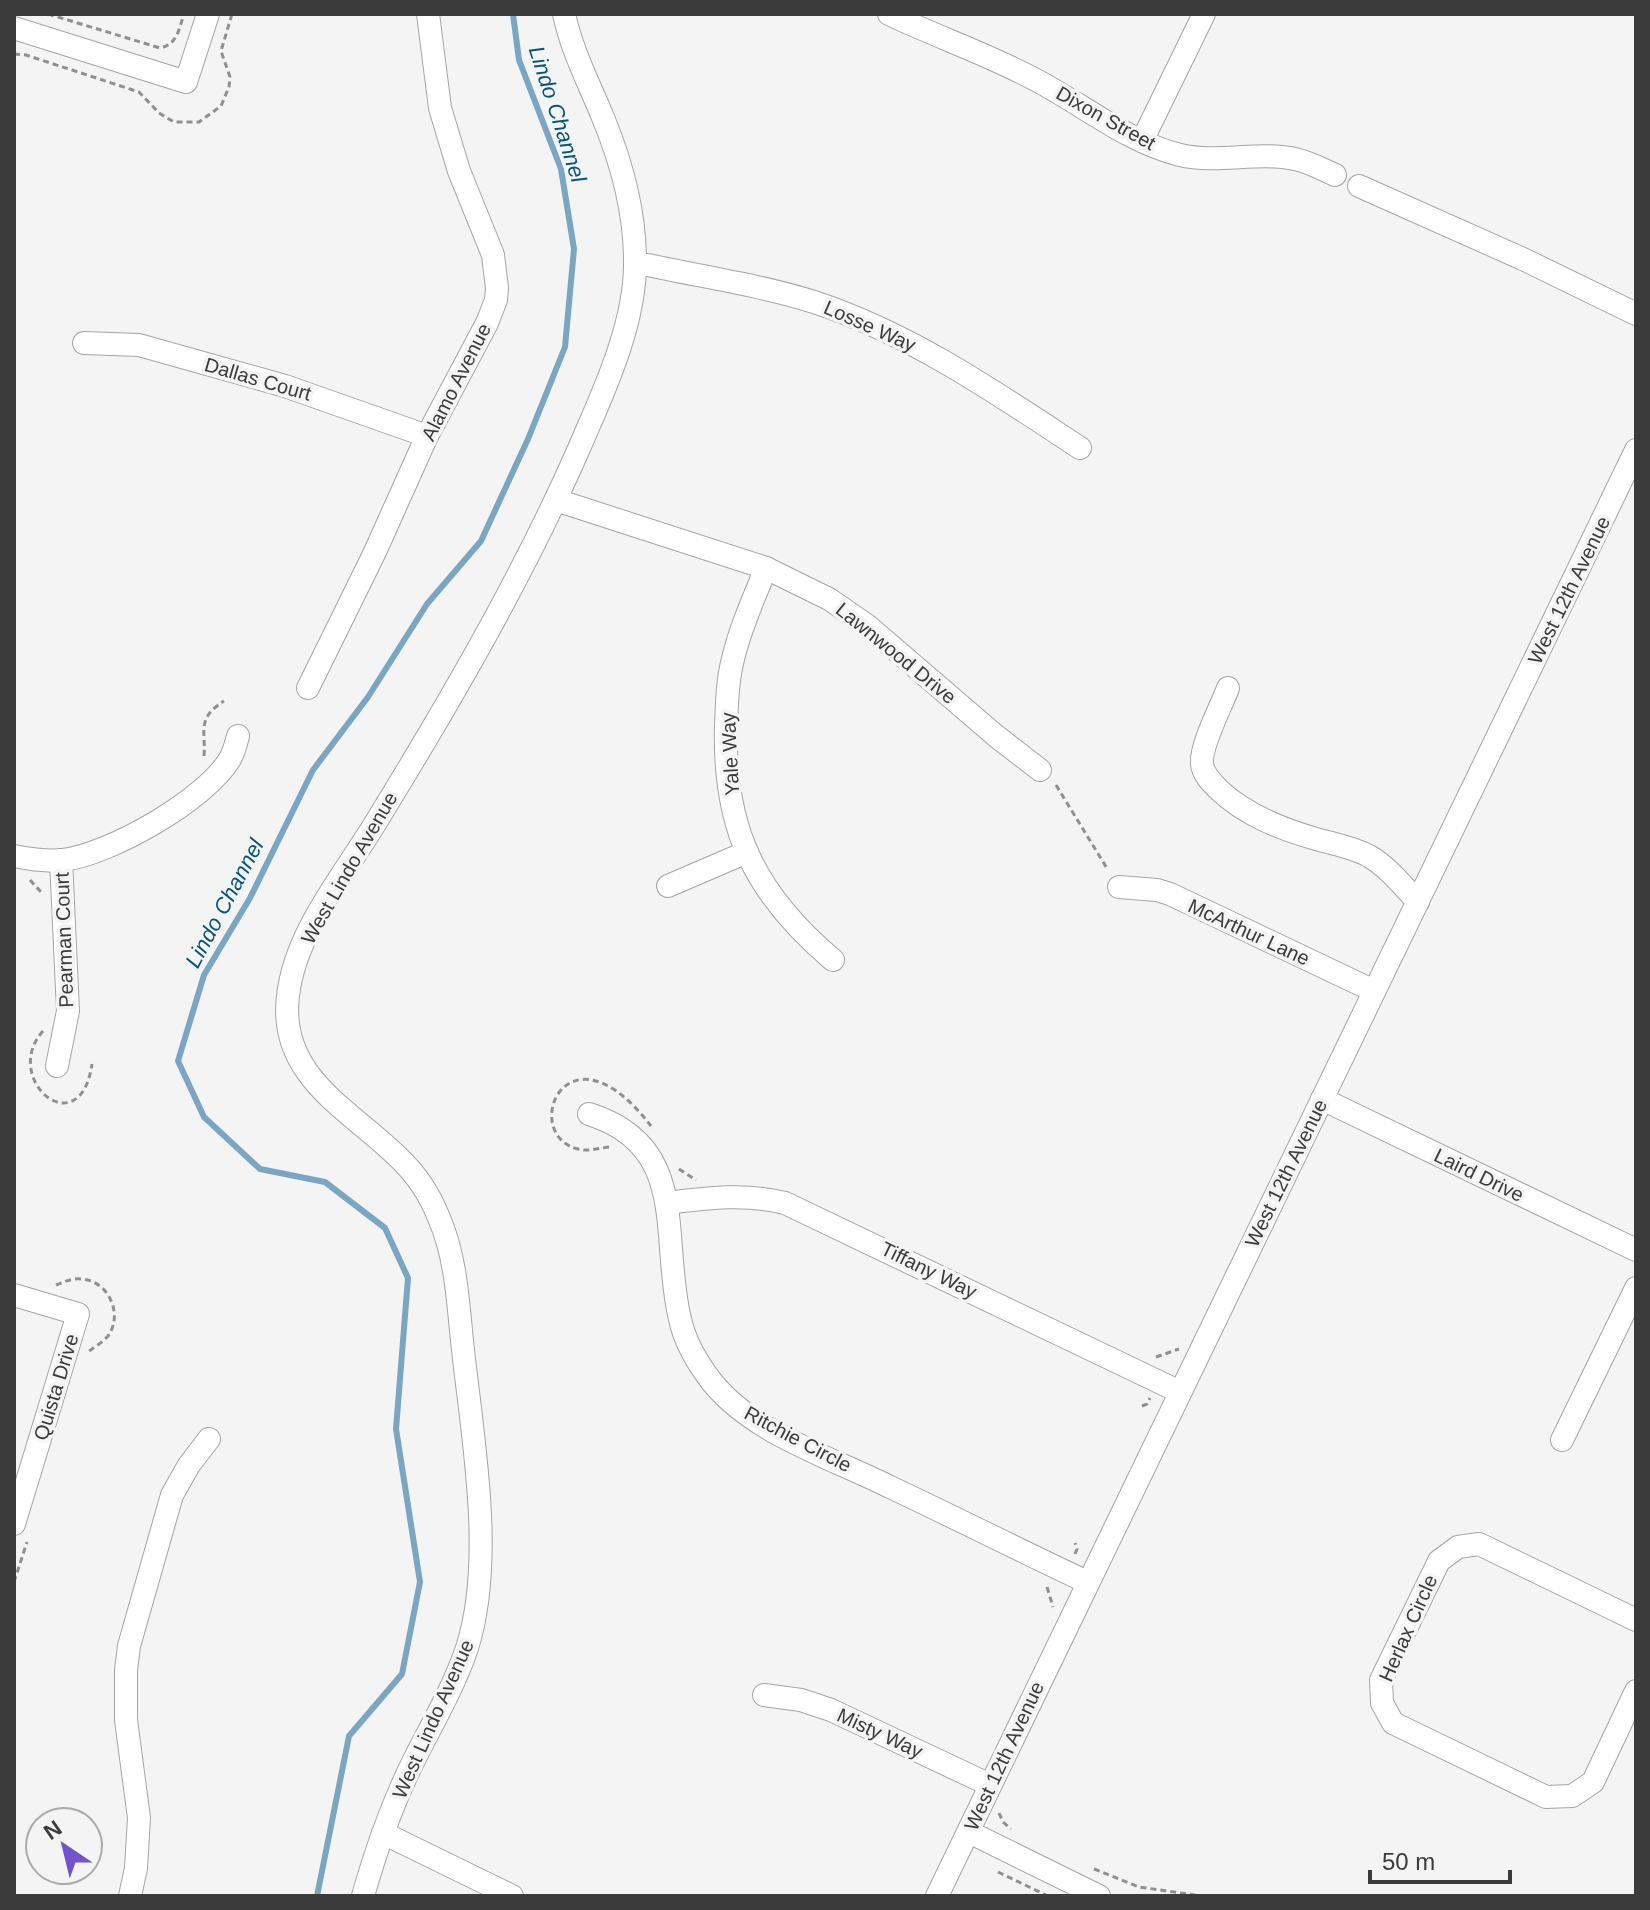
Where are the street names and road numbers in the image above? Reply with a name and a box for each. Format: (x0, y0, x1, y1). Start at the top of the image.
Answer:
street label: Dixon Street (1053, 82, 1160, 155)
street label: Losse Way (821, 296, 919, 356)
street label: Alamo Avenue (417, 320, 495, 444)
street label: Dallas Court (202, 353, 314, 405)
street label: West 12th Avenue (1524, 513, 1614, 667)
street label: Lawnwood Drive (832, 598, 960, 708)
street label: Yale Way (717, 712, 743, 796)
street label: West Lindo Avenue (297, 788, 401, 948)
street label: Pearman Court (51, 871, 77, 1008)
street label: McArthur Lane (1185, 894, 1313, 970)
street label: West 12th Avenue (1241, 1096, 1331, 1250)
street label: Laird Drive (1431, 1144, 1527, 1206)
street label: Tiffany Way (878, 1237, 980, 1303)
street label: Quista Drive (29, 1331, 83, 1443)
street label: Ritchie Circle (741, 1402, 855, 1476)
street label: Herlax Circle (1375, 1571, 1441, 1685)
street label: West Lindo Avenue (388, 1636, 478, 1802)
street label: West 12th Avenue (960, 1678, 1048, 1834)
street label: Misty Way (834, 1704, 926, 1762)

